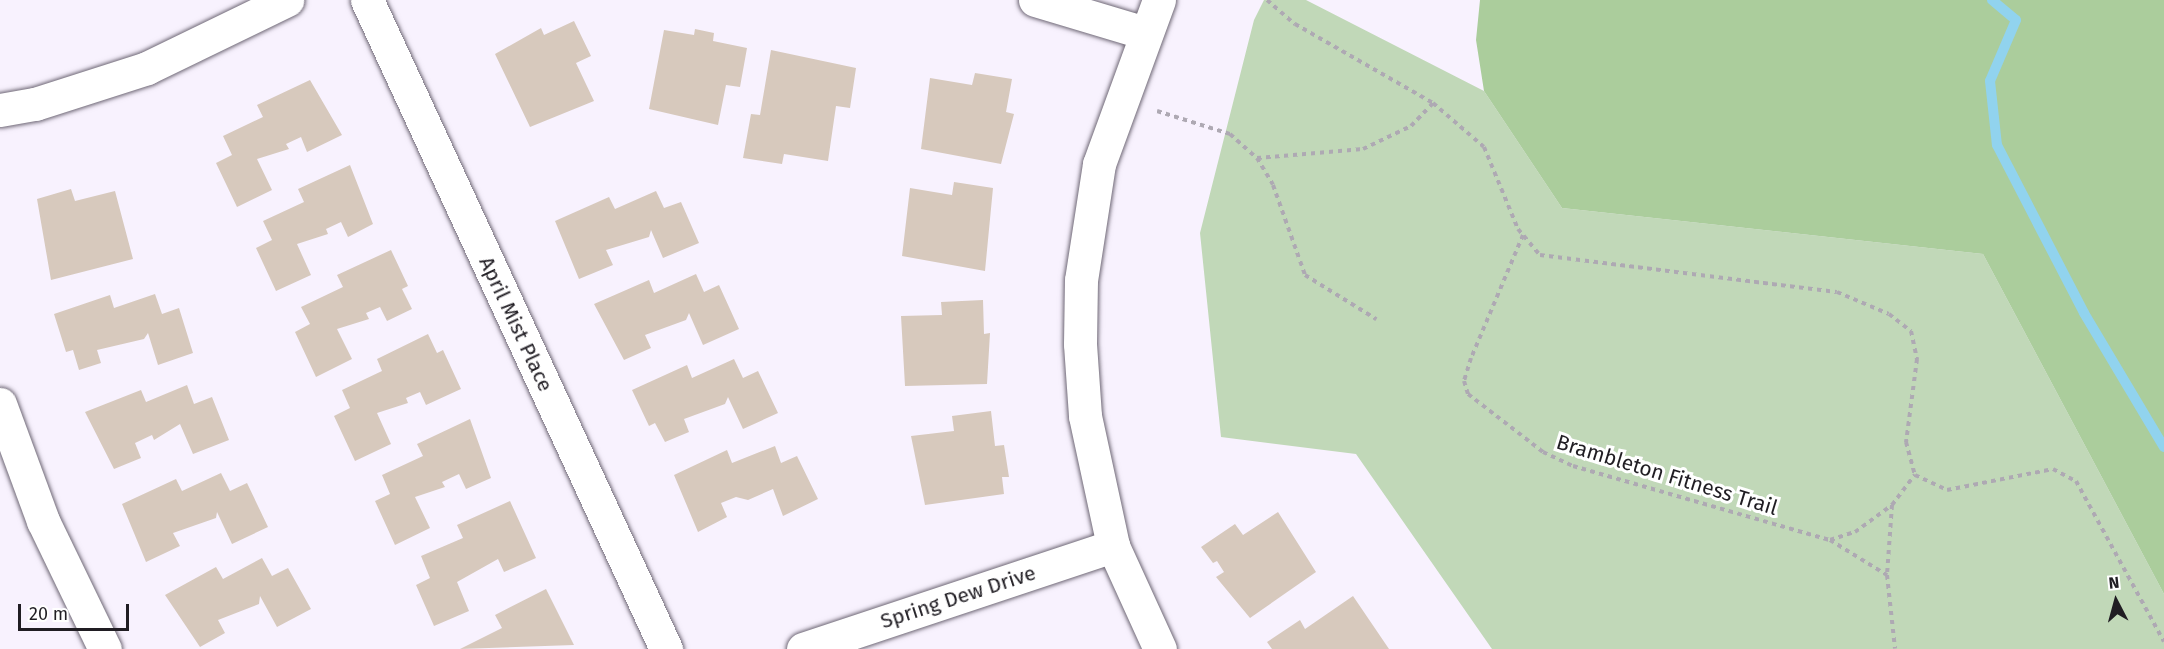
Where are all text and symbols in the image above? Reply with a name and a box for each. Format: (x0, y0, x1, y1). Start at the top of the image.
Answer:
street label: April Mist Place (474, 253, 558, 395)
street label: Brambleton Fitness Trail (1553, 429, 1781, 521)
street label: Spring Dew Drive (877, 560, 1039, 634)
north arrow (2086, 571, 2146, 631)
text: N (2108, 573, 2120, 593)
scale bar (21, 592, 132, 630)
text: 20 m (29, 603, 68, 625)

